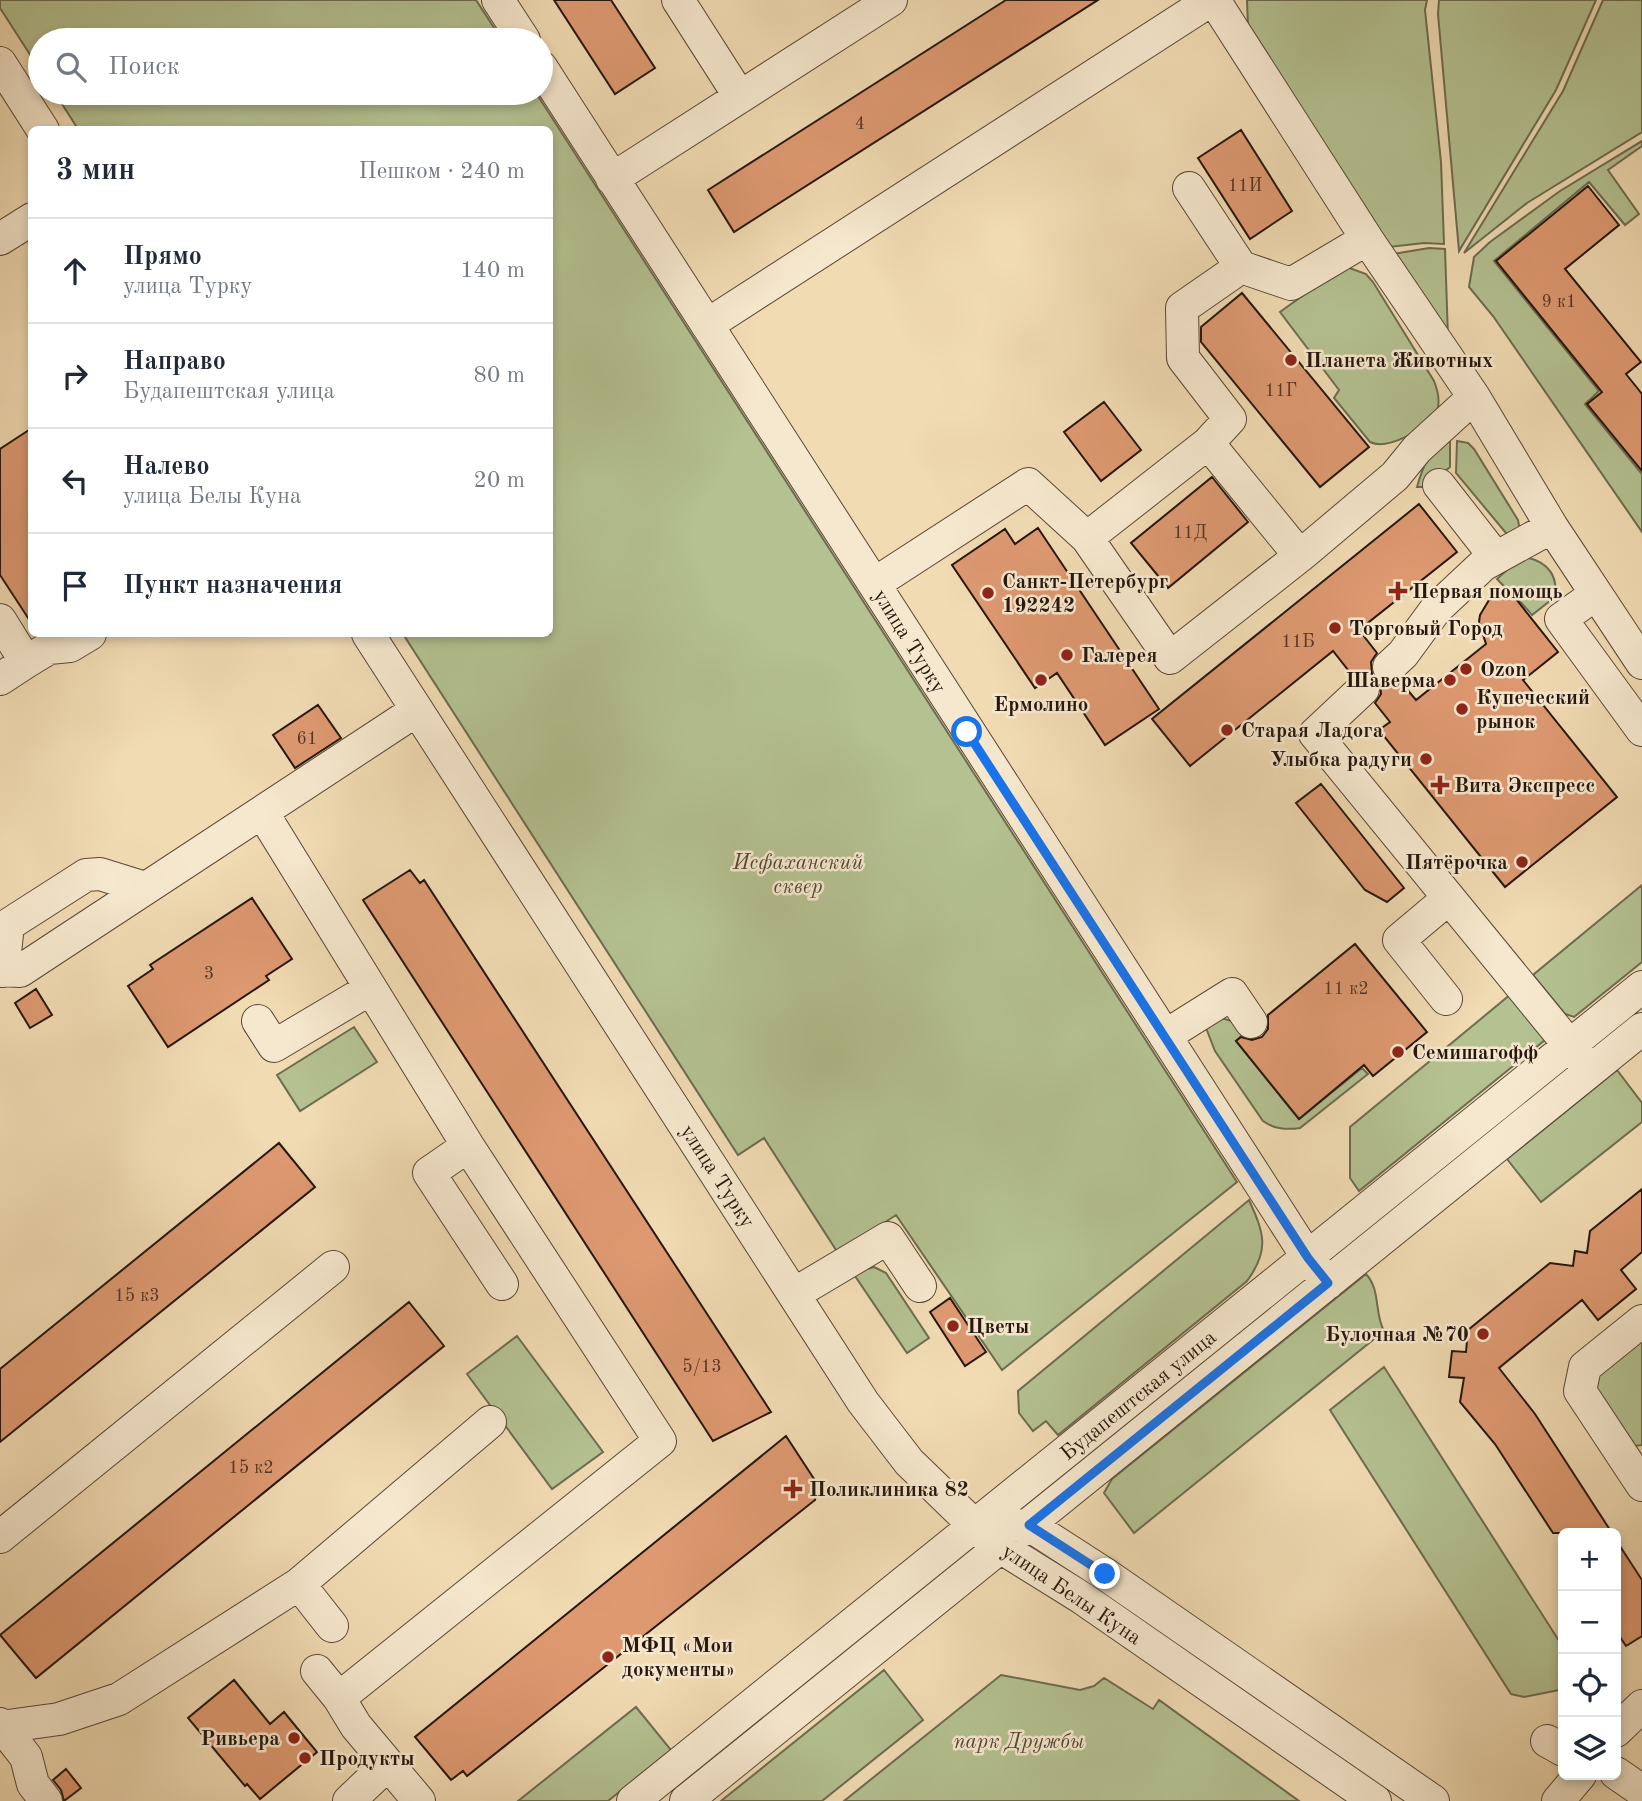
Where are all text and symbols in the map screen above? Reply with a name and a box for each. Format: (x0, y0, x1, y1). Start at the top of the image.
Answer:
search box (28, 28, 553, 105)
icon: search (52, 48, 90, 86)
text: Поиск (108, 54, 180, 80)
house number: 4 (855, 115, 865, 133)
text: 3 мин (56, 156, 135, 186)
text: Пешком · 240 m (359, 160, 525, 183)
house number: 11И (1228, 177, 1263, 195)
text: Прямо (123, 244, 202, 270)
icon: ahead (56, 252, 94, 290)
text: 140 m (460, 259, 525, 282)
text: улица Турку (123, 275, 253, 298)
house number: 9 к1 (1542, 293, 1576, 311)
text: Направо (123, 349, 226, 375)
place label: Планета Животных (1305, 351, 1493, 372)
marker: Планета Животных (1283, 352, 1299, 368)
icon: right (56, 357, 94, 395)
text: 80 m (474, 364, 525, 387)
text: Будапештская улица (123, 380, 335, 403)
house number: 11Г (1265, 382, 1297, 400)
text: Налево (123, 454, 210, 480)
icon: left (56, 462, 94, 500)
text: 20 m (474, 469, 525, 492)
text: улица Белы Куна (123, 485, 301, 508)
house number: 11Д (1173, 524, 1207, 542)
icon: arrive (56, 567, 94, 605)
place label: Санкт-Петербург 192242 (1002, 572, 1168, 617)
text: Пункт назначения (123, 573, 342, 599)
place label: Первая помощь (1412, 582, 1563, 603)
marker: Первая помощь (1390, 583, 1406, 599)
marker: Санкт-Петербург 192242 (980, 585, 996, 601)
street label: улица Турку (868, 586, 949, 698)
place label: Торговый Город (1349, 619, 1503, 640)
marker: Торговый Город (1327, 620, 1343, 636)
house number: 11Б (1281, 633, 1315, 651)
place label: Галерея (1081, 646, 1158, 667)
marker: Галерея (1059, 647, 1075, 663)
place label: Ozon (1480, 660, 1527, 681)
marker: Ozon (1458, 661, 1474, 677)
place label: Шаверма (1346, 671, 1436, 692)
marker: Ермолино (1033, 672, 1049, 688)
marker: Шаверма (1442, 672, 1458, 688)
place label: Купеческий рынок (1476, 688, 1590, 733)
place label: Ермолино (994, 695, 1088, 716)
marker: Купеческий рынок (1454, 701, 1470, 717)
route start (951, 716, 982, 747)
place label: Старая Ладога (1241, 721, 1384, 742)
marker: Старая Ладога (1219, 722, 1235, 738)
house number: 61 (297, 730, 317, 748)
place label: Улыбка радуги (1270, 750, 1412, 771)
marker: Улыбка радуги (1418, 751, 1434, 767)
place label: Вита Экспресс (1454, 776, 1595, 797)
marker: Вита Экспресс (1432, 777, 1448, 793)
park label: Исфаханский сквер (732, 853, 863, 898)
place label: Пятёрочка (1405, 853, 1508, 874)
marker: Пятёрочка (1514, 854, 1530, 870)
house number: 3 (204, 965, 214, 983)
house number: 11 к2 (1323, 980, 1369, 998)
place label: Семишагофф (1412, 1043, 1538, 1064)
marker: Семишагофф (1390, 1044, 1406, 1060)
street label: улица Турку (676, 1121, 758, 1232)
house number: 15 к3 (114, 1287, 160, 1305)
place label: Цветы (967, 1317, 1029, 1338)
marker: Цветы (945, 1318, 961, 1334)
place label: Булочная №70 (1325, 1325, 1469, 1346)
marker: Булочная №70 (1475, 1326, 1491, 1342)
street label: Будапештская улица (1057, 1327, 1221, 1465)
house number: 5/13 (682, 1358, 722, 1376)
house number: 15 к2 (228, 1459, 274, 1477)
marker: Поликлиника 82 (783, 1479, 803, 1499)
place label: Поликлиника 82 (809, 1480, 969, 1501)
map controls (1558, 1528, 1621, 1780)
button: + (1558, 1528, 1621, 1591)
street label: улица Белы Куна (998, 1541, 1144, 1649)
route end (1089, 1558, 1120, 1589)
button: − (1558, 1591, 1621, 1654)
place label: МФЦ «Мои документы» (622, 1636, 735, 1681)
marker: МФЦ «Мои документы» (600, 1649, 616, 1665)
button: locate (1558, 1654, 1621, 1717)
button: layers (1558, 1717, 1621, 1780)
place label: Ривьера (201, 1729, 280, 1750)
marker: Ривьера (286, 1730, 302, 1746)
park label: парк Дружбы (954, 1732, 1084, 1753)
place label: Продукты (319, 1749, 415, 1770)
marker: Продукты (297, 1750, 313, 1766)

